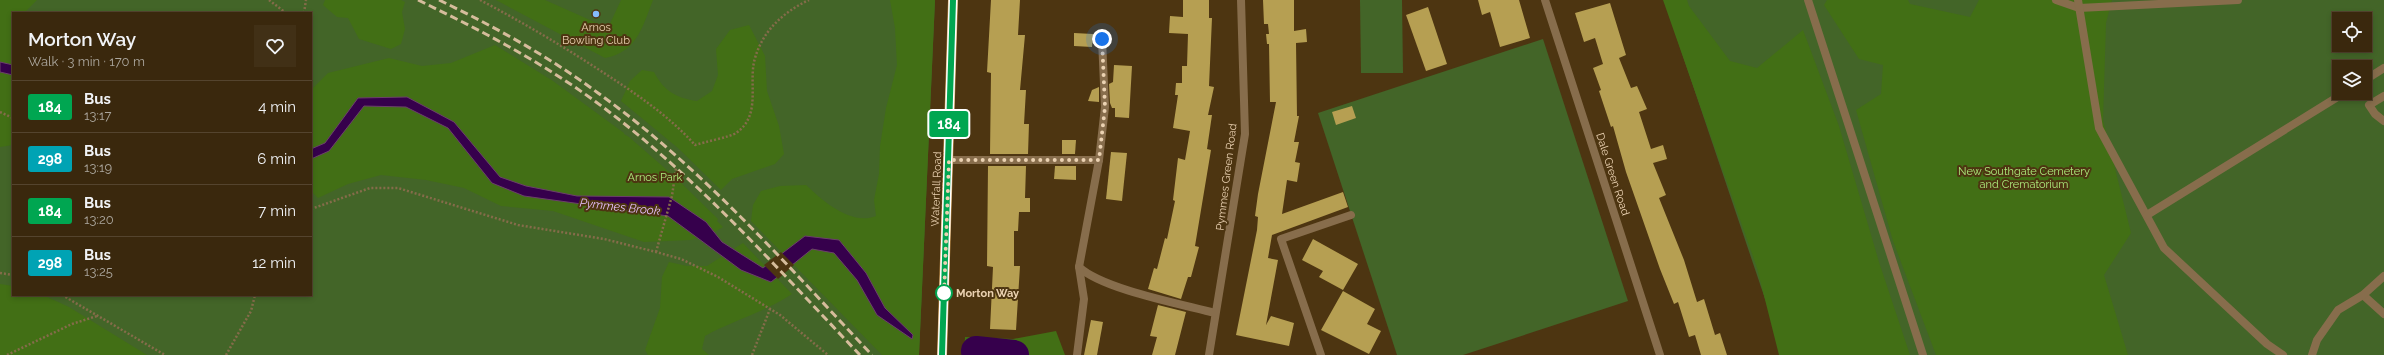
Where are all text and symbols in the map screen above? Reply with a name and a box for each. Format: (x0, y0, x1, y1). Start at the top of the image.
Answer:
marker: Arnos Bowling Club (591, 9, 601, 19)
map controls (2332, 12, 2372, 100)
button: locate (2332, 12, 2372, 52)
place label: Arnos Bowling Club (562, 21, 630, 47)
button: heart (254, 25, 296, 67)
text: Morton Way (28, 28, 136, 50)
your location (1092, 29, 1112, 49)
text: Walk · 3 min · 170 m (28, 54, 145, 69)
button: layers (2332, 60, 2372, 100)
text: Bus (84, 90, 111, 108)
text: 4 min (258, 98, 296, 116)
text: 184 (38, 99, 62, 115)
text: 13:17 (84, 108, 111, 123)
line badge: 184 (926, 111, 972, 137)
text: 184 (937, 116, 961, 132)
street label: Pymmes Green Road (1213, 123, 1240, 231)
street label: Dale Green Road (1593, 131, 1632, 217)
text: Bus (84, 142, 111, 160)
text: 6 min (257, 150, 296, 168)
text: 298 (38, 151, 62, 167)
street label: Waterfall Road (929, 151, 944, 227)
text: 13:19 (84, 160, 112, 175)
park label: New Southgate Cemetery and Crematorium (1958, 165, 2090, 191)
park label: Arnos Park (628, 171, 683, 184)
text: Bus (84, 194, 111, 212)
water label: Pymmes Brook (579, 196, 662, 218)
text: 7 min (258, 202, 296, 220)
text: 184 (38, 203, 62, 219)
text: 13:20 (84, 212, 114, 227)
text: Bus (84, 246, 111, 264)
text: 12 min (252, 254, 296, 272)
text: 298 (38, 255, 62, 271)
text: 13:25 (84, 264, 113, 279)
marker: Morton Way (935, 284, 953, 302)
place label: Morton Way (956, 287, 1019, 300)

